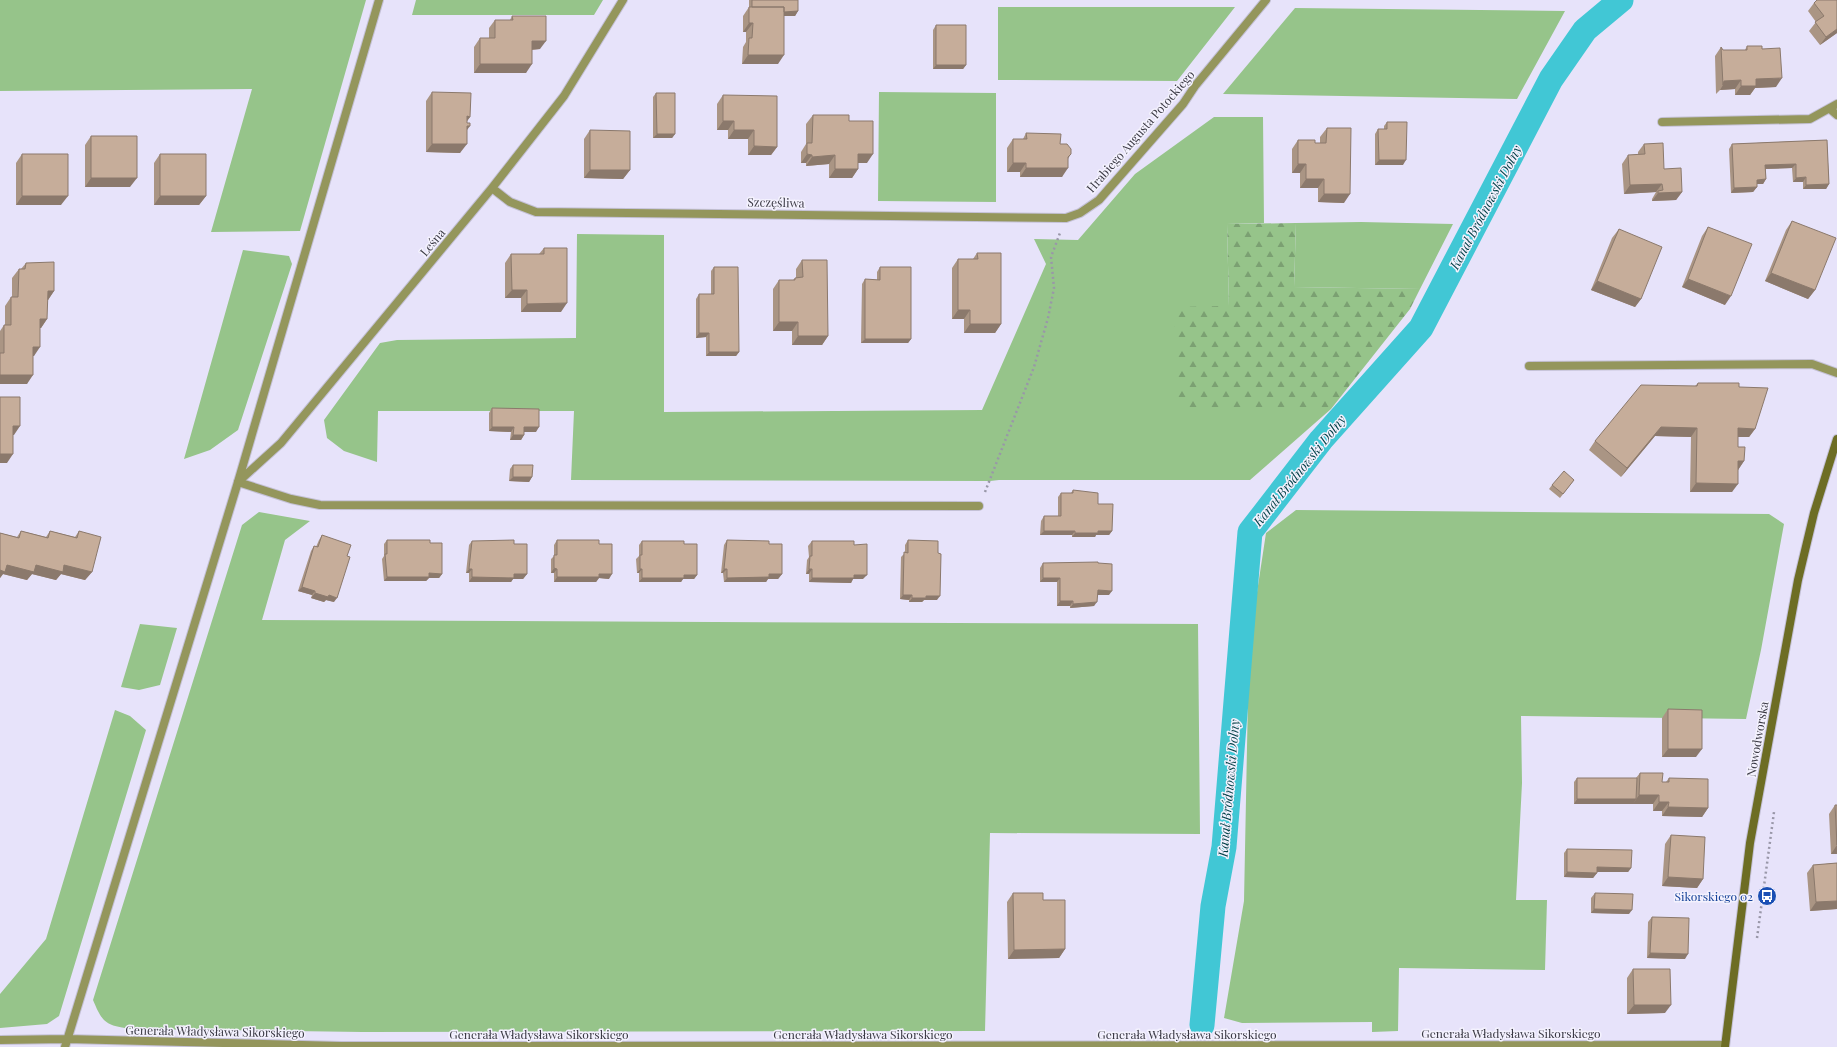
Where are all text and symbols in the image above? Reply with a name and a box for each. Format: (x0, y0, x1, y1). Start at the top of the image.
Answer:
street label: Hrabiego Augusta Potockiego (1082, 66, 1198, 196)
water label: Kanał Bródnowski Dolny (1445, 142, 1525, 273)
street label: Szczęśliwa (747, 194, 805, 210)
street label: Leśna (416, 225, 448, 259)
water label: Kanał Bródnowski Dolny (1248, 411, 1349, 530)
street label: Nowodworska (1742, 700, 1772, 778)
water label: Kanał Bródnowski Dolny (1213, 718, 1242, 859)
bus stop icon: Sikorskiego 02 (1756, 885, 1778, 907)
place label: Sikorskiego 02 (1675, 888, 1753, 904)
street label: Generała Władysława Sikorskiego (125, 1021, 305, 1041)
street label: Generała Władysława Sikorskiego (1421, 1025, 1601, 1041)
street label: Generała Władysława Sikorskiego (449, 1026, 629, 1042)
street label: Generała Władysława Sikorskiego (773, 1026, 953, 1042)
street label: Generała Władysława Sikorskiego (1097, 1026, 1277, 1042)

